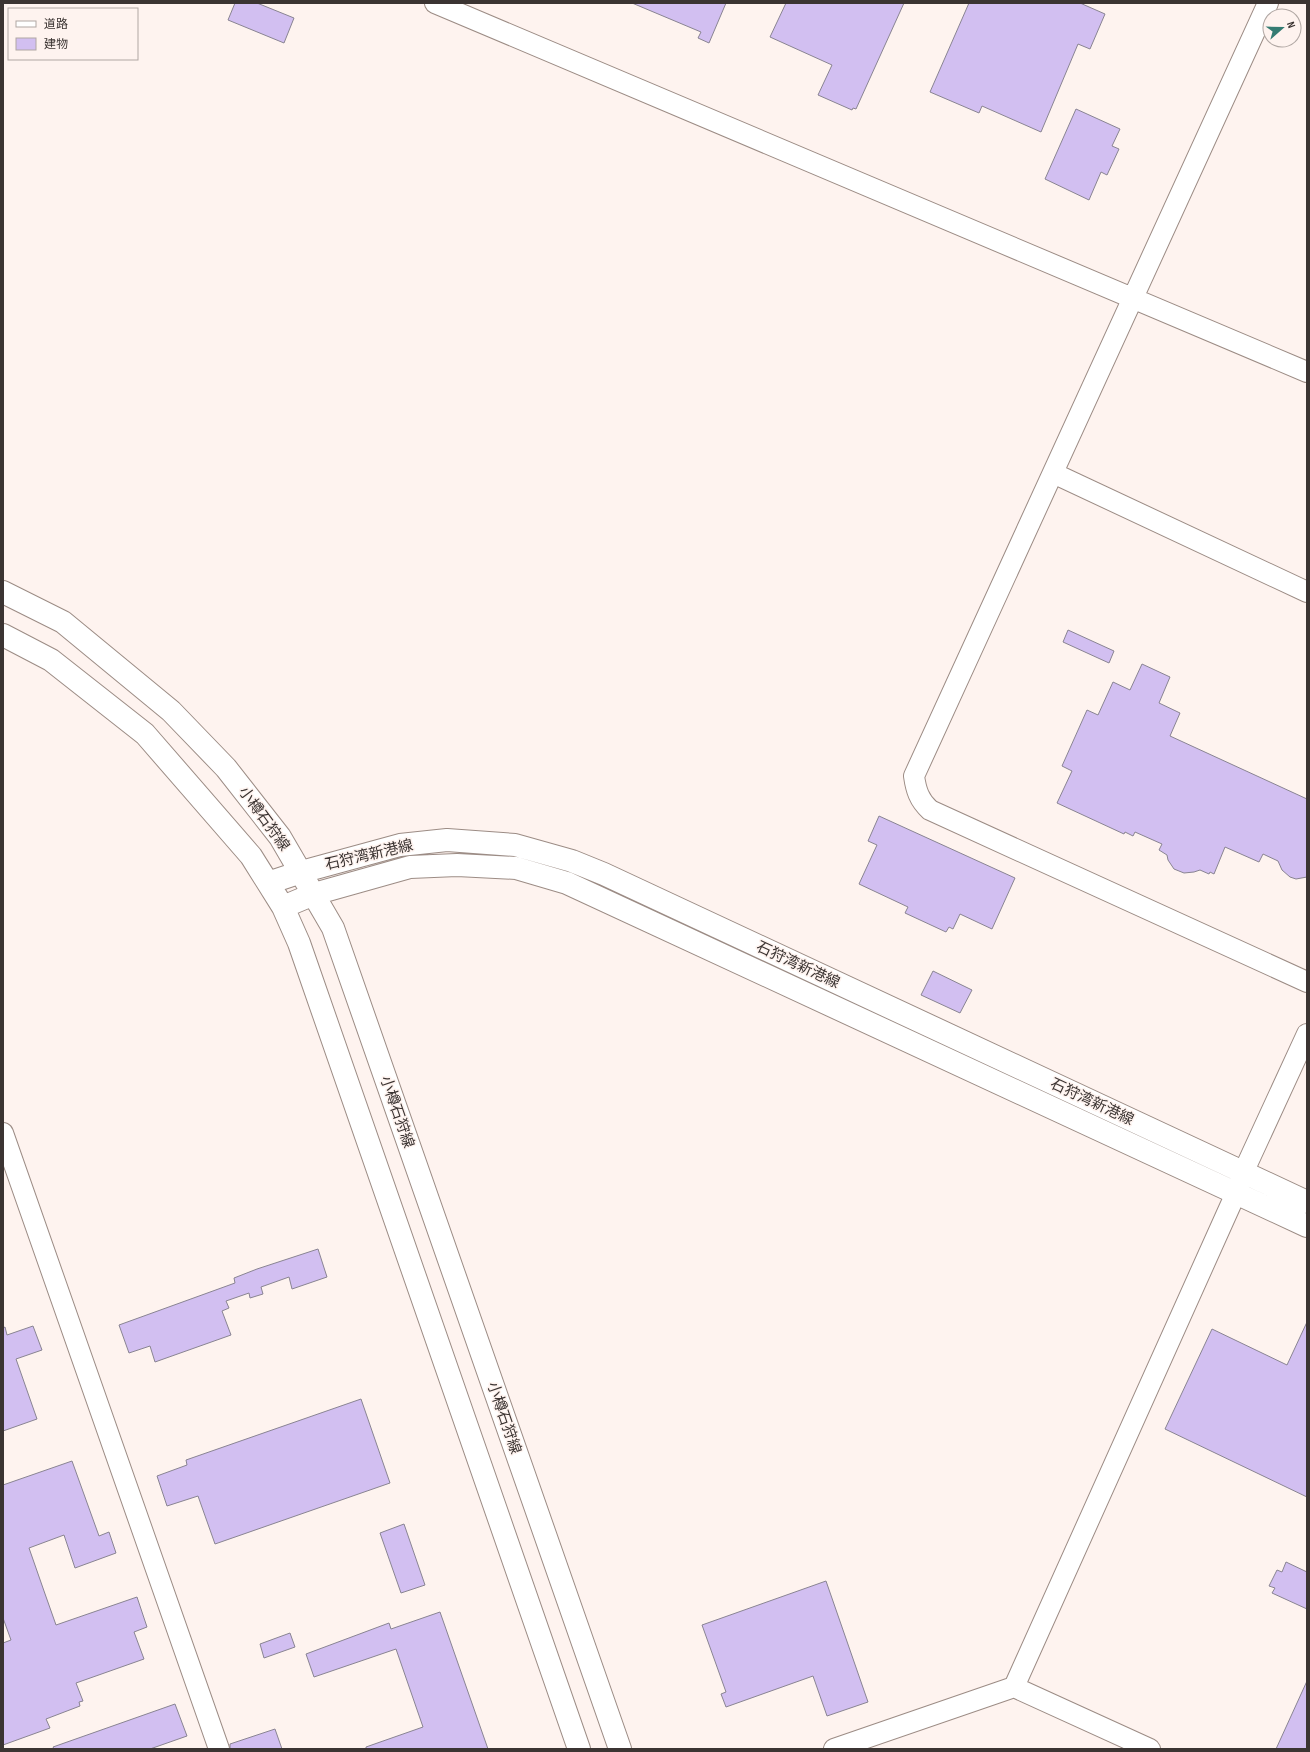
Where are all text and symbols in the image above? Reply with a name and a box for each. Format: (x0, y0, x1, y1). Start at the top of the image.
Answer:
legend (8, 8, 138, 60)
north arrow (1262, 8, 1302, 48)
text: 道路 (44, 17, 68, 32)
text: N (1284, 20, 1298, 30)
text: 建物 (44, 37, 68, 52)
street label: 小樽石狩線 (234, 783, 294, 855)
street label: 石狩湾新港線 (323, 836, 415, 874)
street label: 石狩湾新港線 (753, 937, 843, 993)
street label: 小樽石狩線 (376, 1073, 418, 1151)
street label: 石狩湾新港線 (1047, 1074, 1137, 1130)
street label: 小樽石狩線 (483, 1379, 525, 1457)

